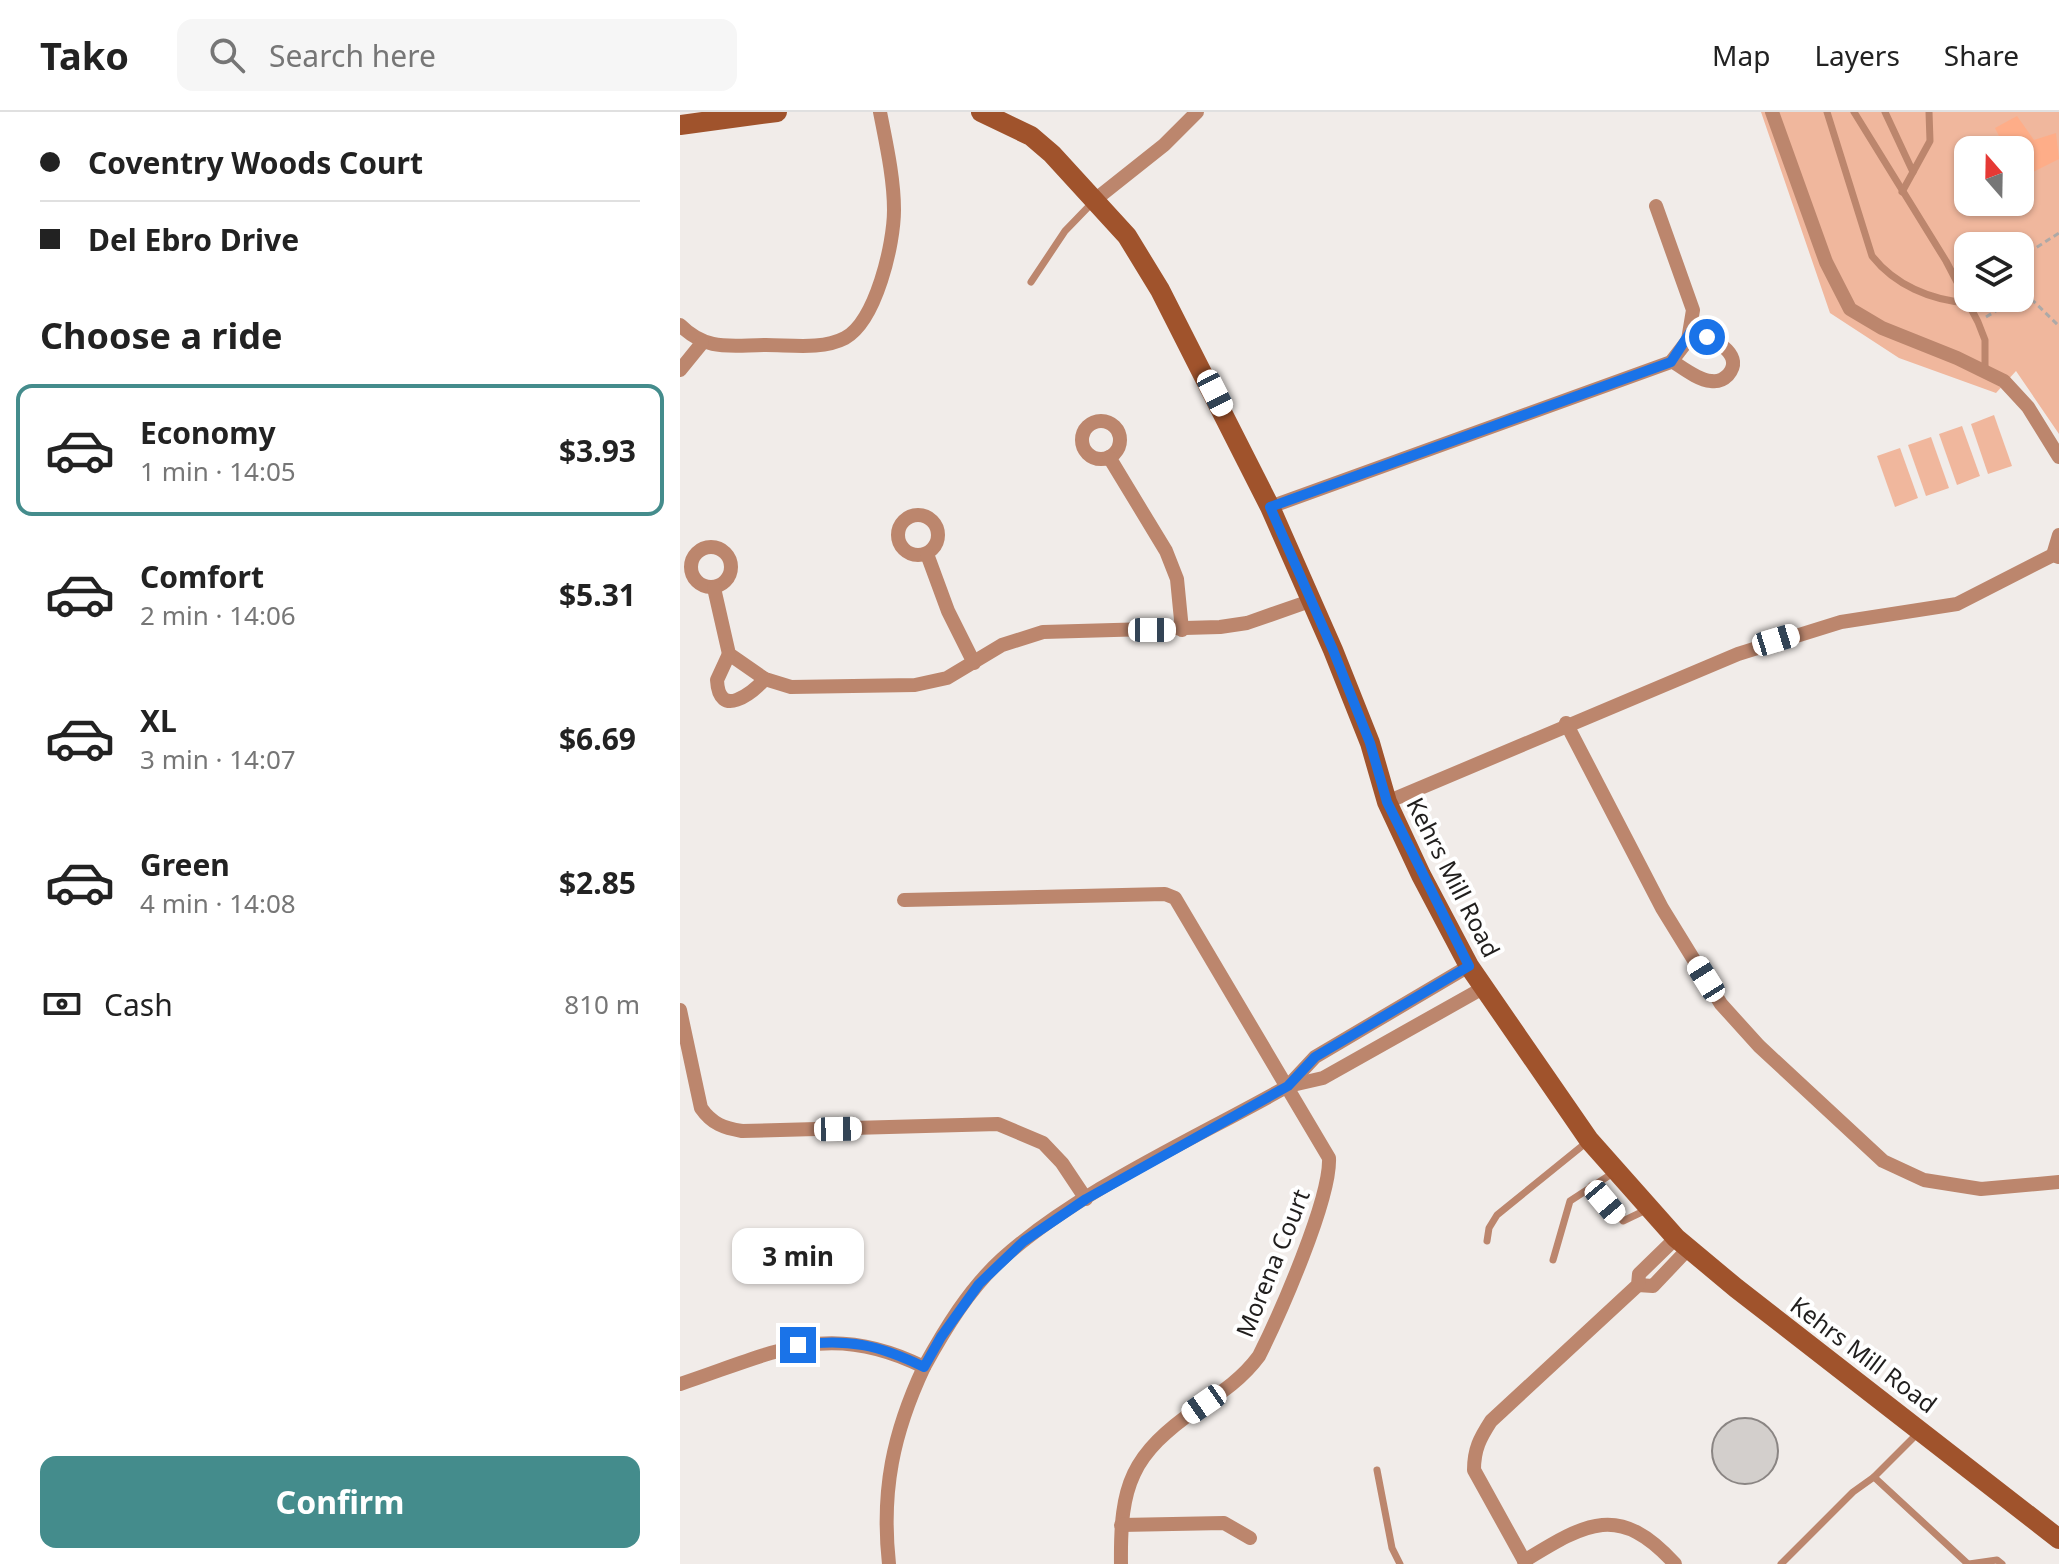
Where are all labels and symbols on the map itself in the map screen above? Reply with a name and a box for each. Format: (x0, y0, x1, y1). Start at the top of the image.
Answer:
north arrow (1954, 136, 2034, 216)
route start (1689, 319, 1725, 355)
car (1193, 366, 1237, 420)
car (1128, 618, 1176, 642)
car (1750, 622, 1802, 658)
street label: Kehrs Mill Road (1400, 791, 1508, 963)
car (1683, 952, 1729, 1006)
car (814, 1117, 862, 1141)
car (1580, 1176, 1630, 1228)
street label: Morena Court (1227, 1184, 1317, 1342)
callout: 3 min (732, 1229, 864, 1285)
street label: Kehrs Mill Road (1784, 1288, 1944, 1420)
route end (780, 1327, 816, 1363)
car (1177, 1380, 1231, 1428)

